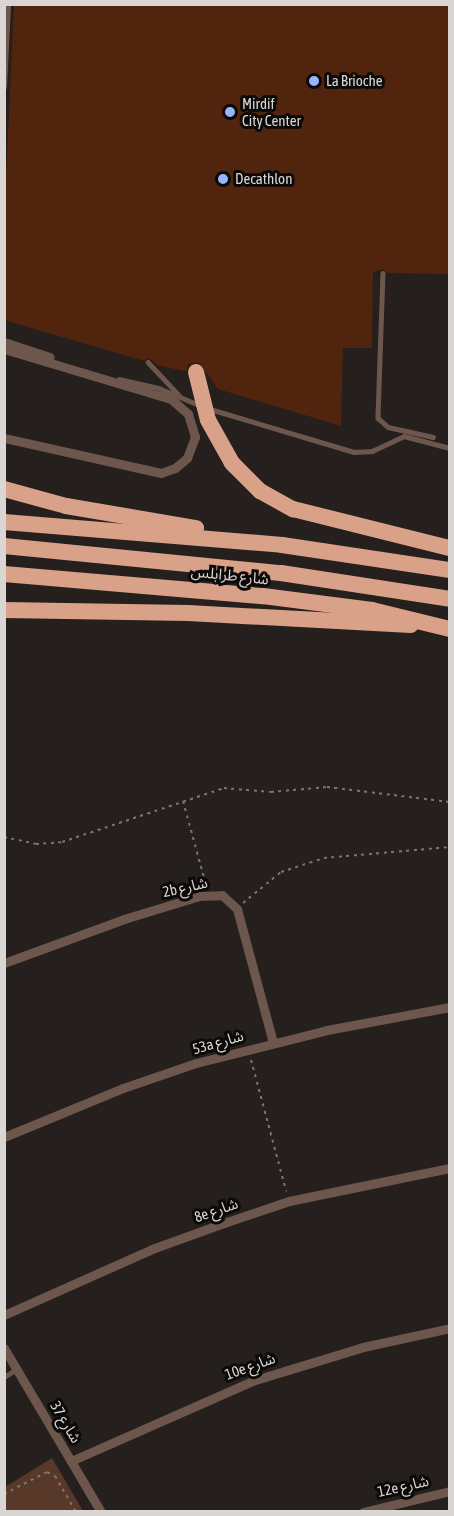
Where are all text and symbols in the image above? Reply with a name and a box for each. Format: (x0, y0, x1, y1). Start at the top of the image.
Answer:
place label: La Brioche (326, 72, 383, 90)
marker: La Brioche (307, 74, 321, 88)
place label: Mirdif City Center (242, 94, 301, 129)
marker: Mirdif City Center (223, 105, 237, 119)
place label: Decathlon (235, 170, 292, 188)
marker: Decathlon (216, 172, 230, 186)
street label: شارع طرابلس (190, 562, 270, 588)
street label: 2b شارع (161, 873, 209, 901)
street label: 53a شارع (190, 1026, 246, 1058)
street label: 8e شارع (192, 1194, 240, 1226)
street label: 10e شارع (222, 1349, 278, 1383)
street label: شارع 37 (47, 1398, 85, 1446)
street label: 12e شارع (376, 1471, 430, 1501)

